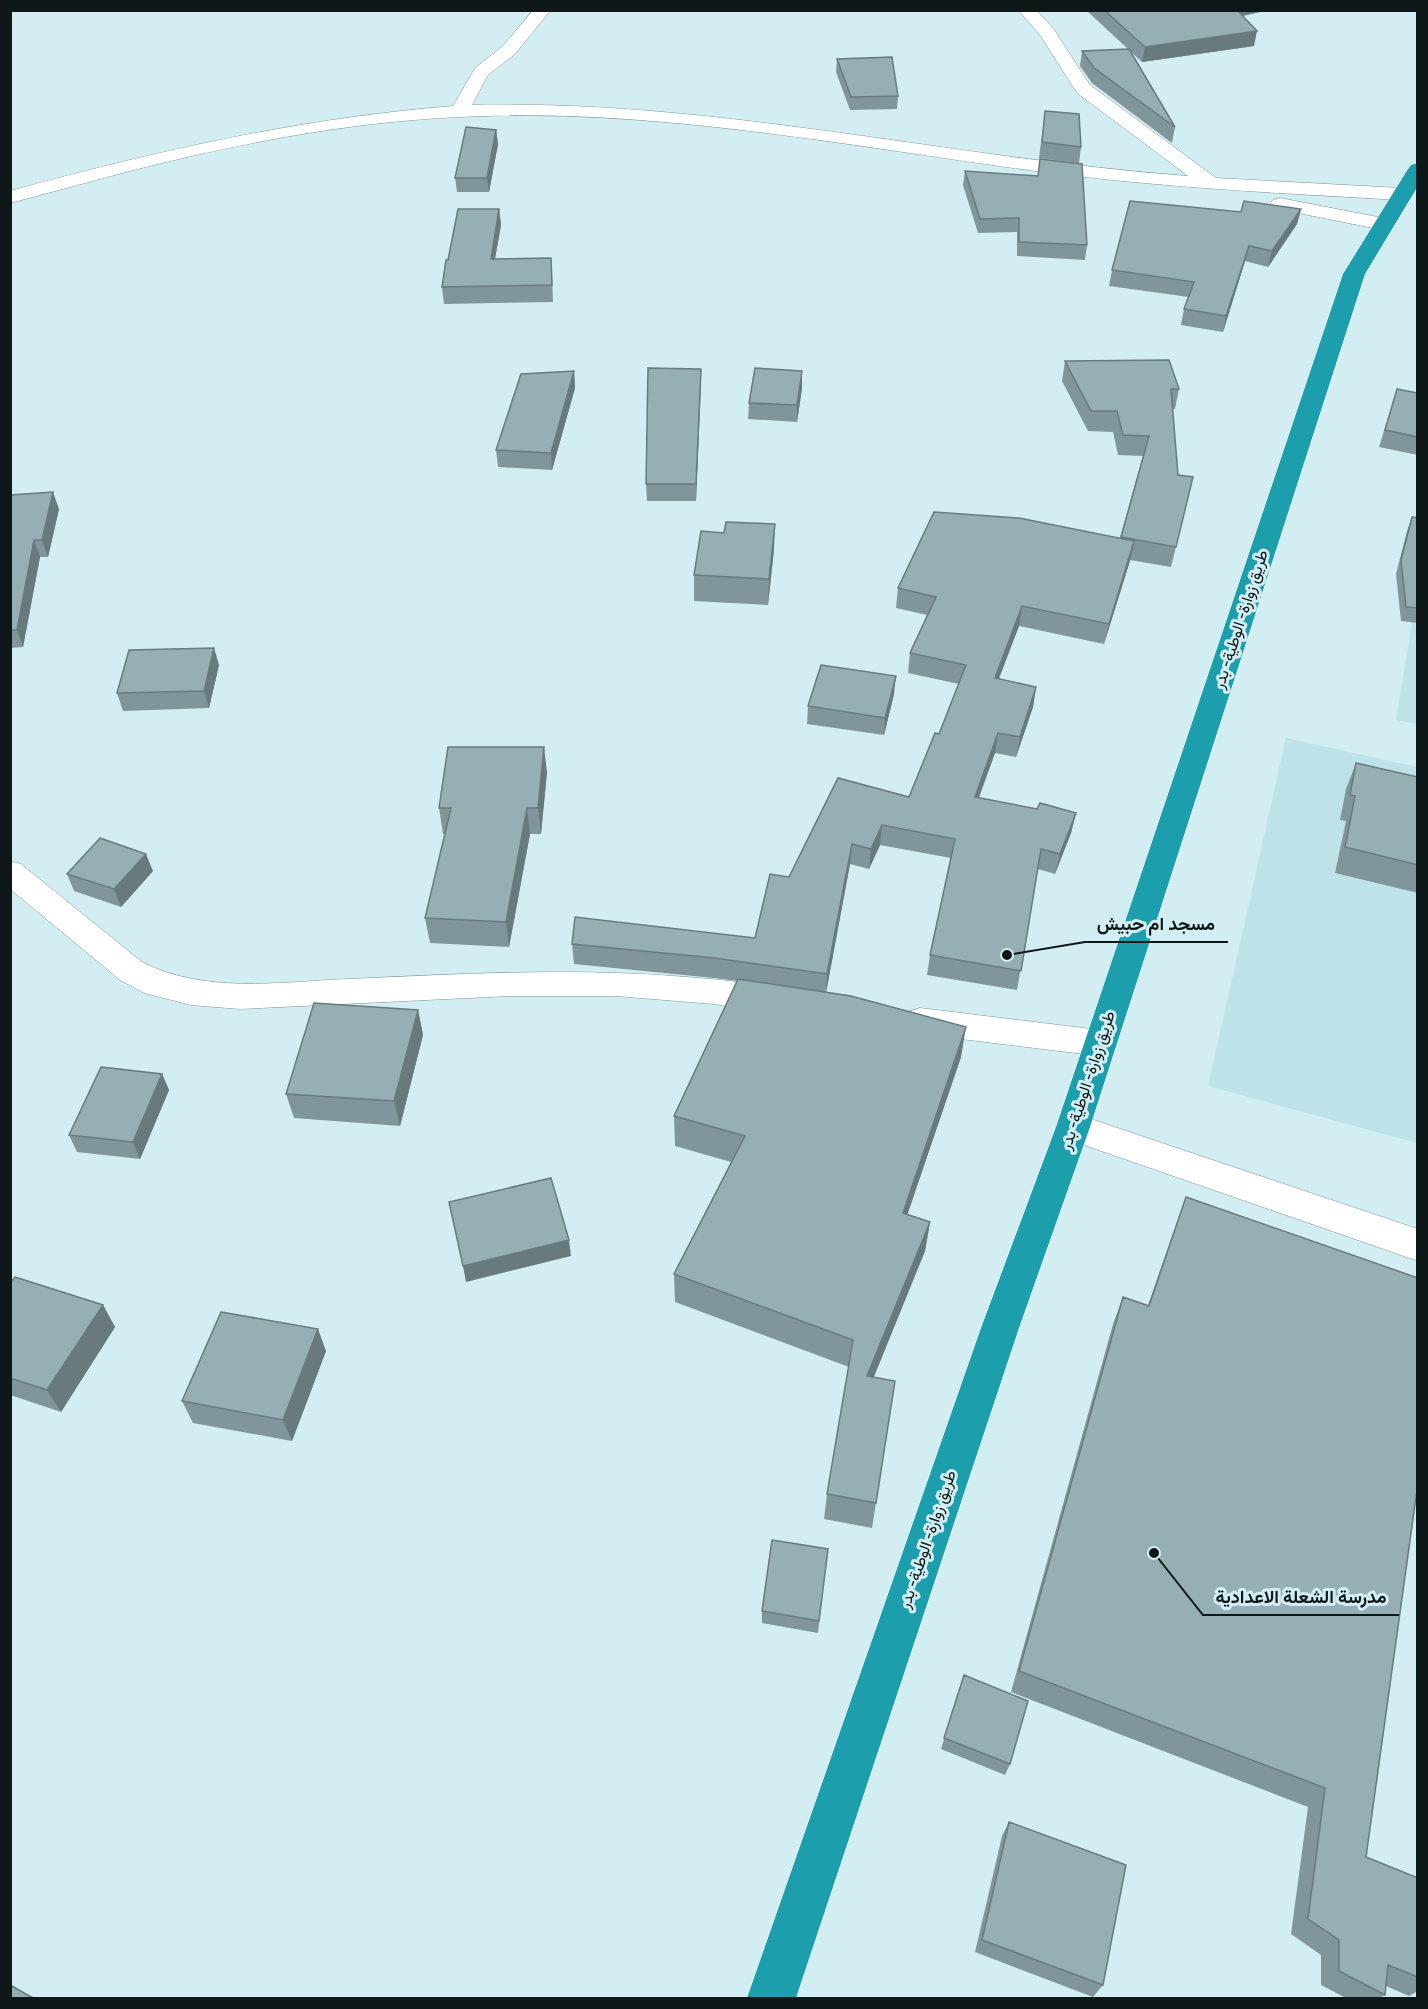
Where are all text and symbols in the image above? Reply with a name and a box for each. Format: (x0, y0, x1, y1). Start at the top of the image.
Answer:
street label: طريق زوارة- الوطية- بدر (1209, 547, 1273, 692)
callout: مسجد ام حبيش (1085, 906, 1228, 942)
text: مسجد ام حبيش (1097, 913, 1215, 936)
street label: طريق زوارة- الوطية- بدر (1056, 1008, 1120, 1153)
street label: طريق زوارة- الوطية- بدر (895, 1468, 961, 1612)
callout: مدرسة الشعلة الاعدادية (1203, 1579, 1399, 1615)
text: مدرسة الشعلة الاعدادية (1215, 1586, 1387, 1608)

